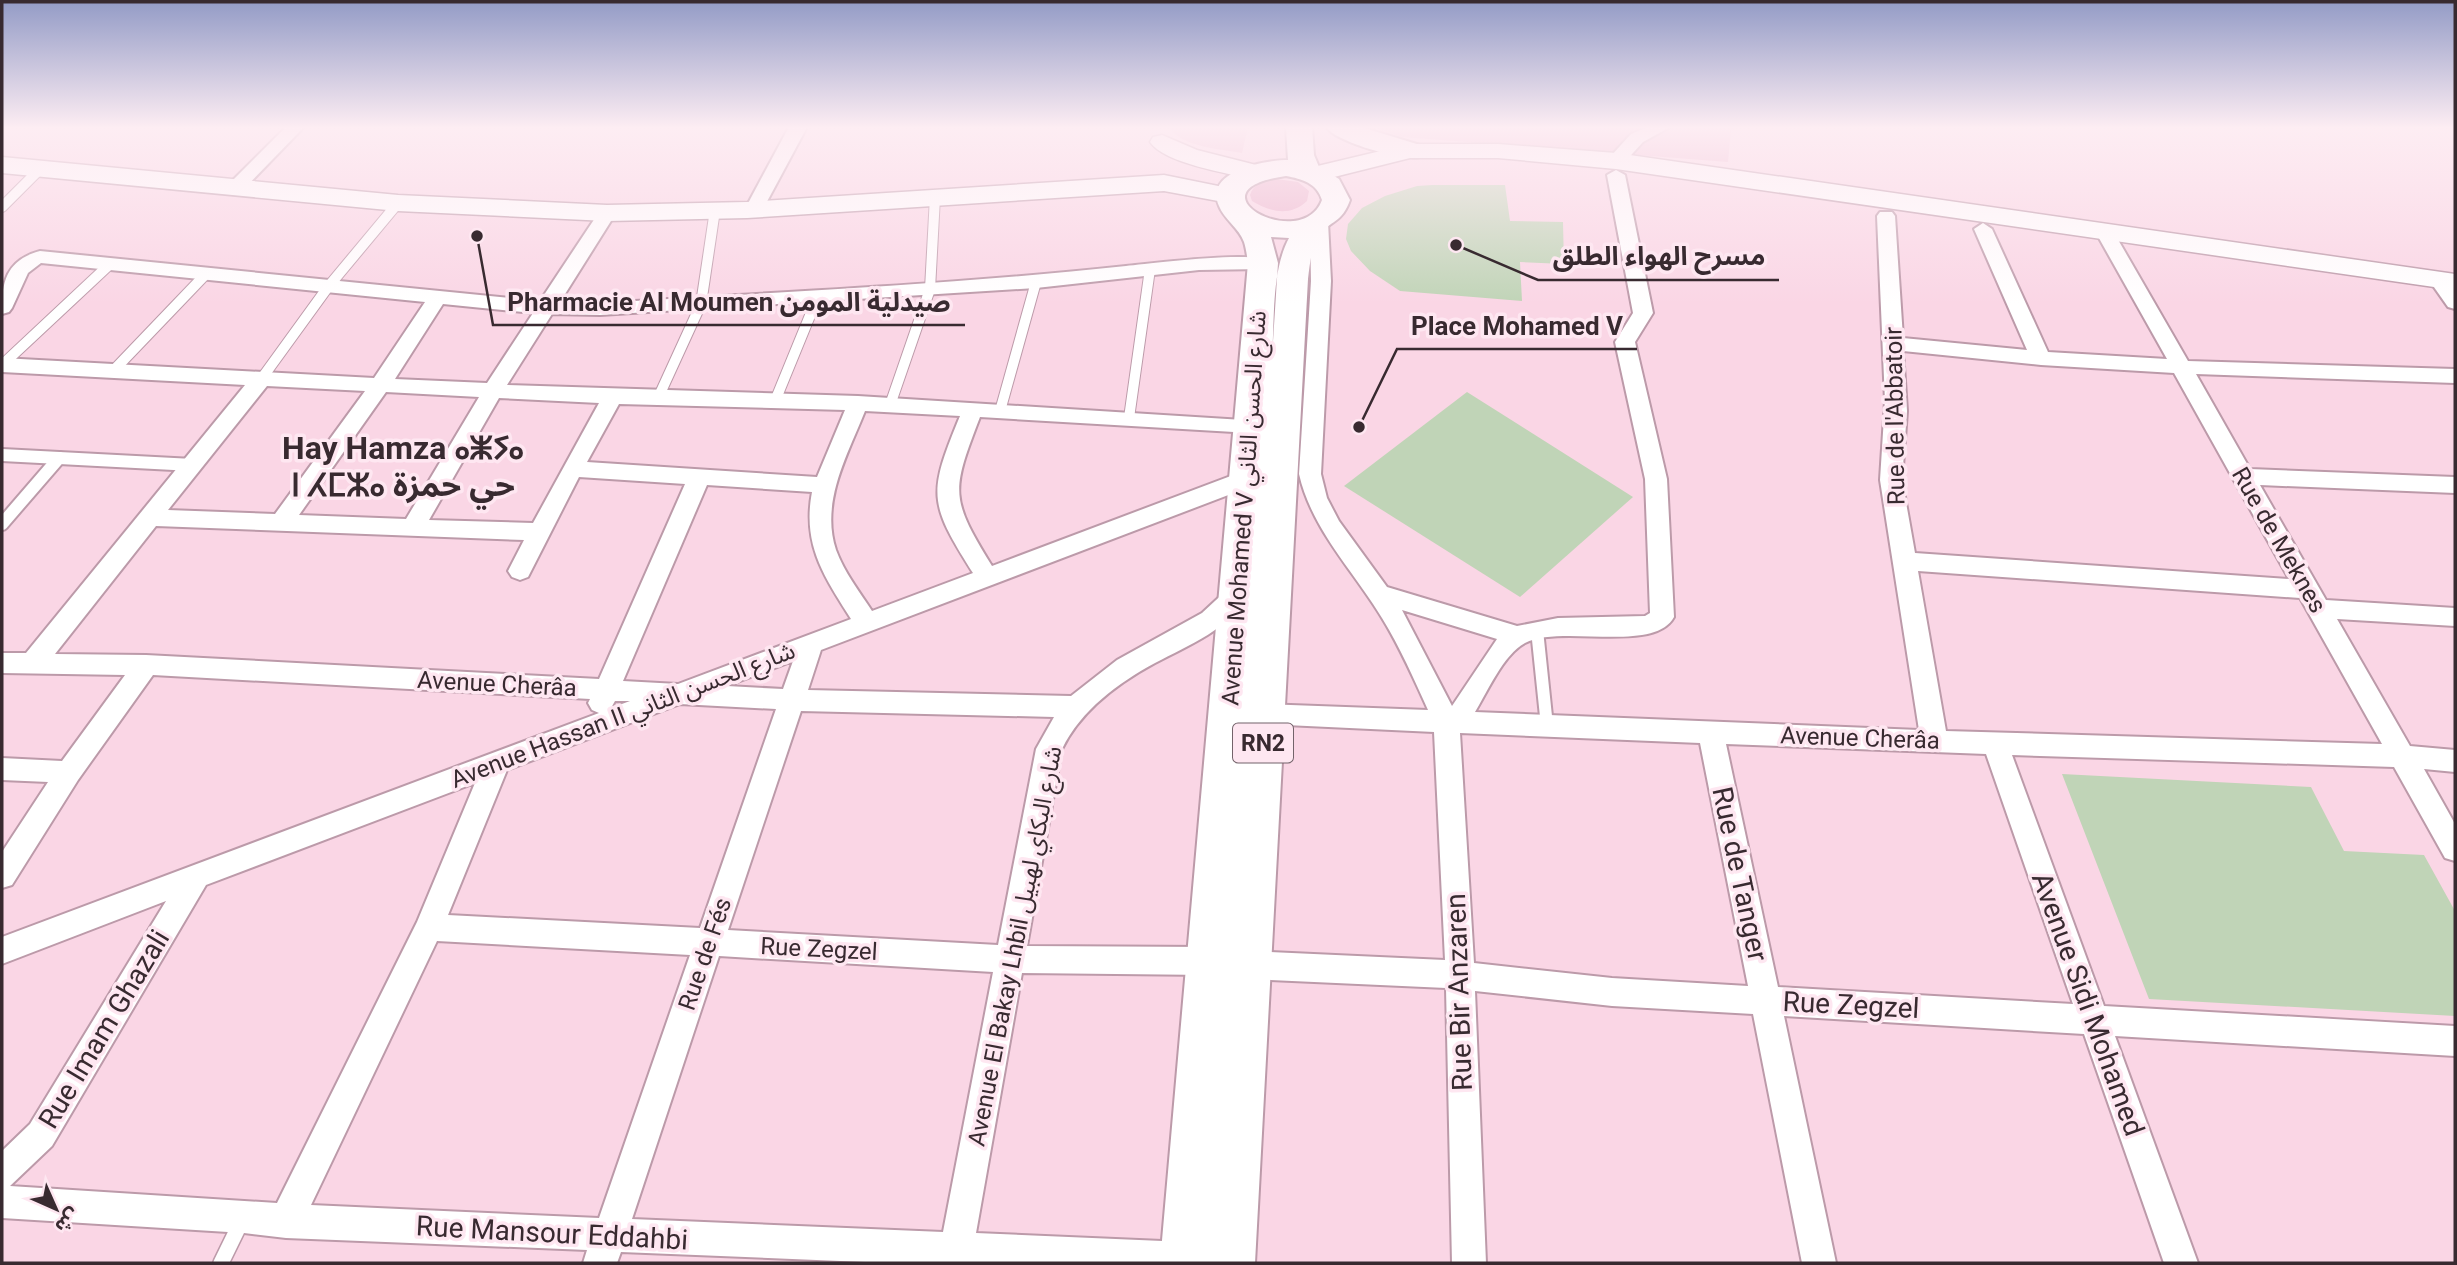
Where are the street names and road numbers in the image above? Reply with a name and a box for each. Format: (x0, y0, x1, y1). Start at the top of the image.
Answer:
street label: Avenue Mohamed V شارع الحسن الثاني (1216, 310, 1276, 707)
street label: Rue de l'Abbatoir (1879, 327, 1911, 505)
street label: Rue de Meknes (2226, 462, 2332, 618)
street label: Avenue Hassan II شارع الحسن الثاني (447, 636, 801, 798)
street label: Avenue Cherâa (416, 666, 578, 702)
street label: Avenue Cherâa (1780, 721, 1940, 755)
road number: RN2 (1233, 723, 1293, 762)
street label: Avenue El Bakay Lhbil شارع البكاي لهبيل (962, 744, 1072, 1149)
street label: Rue de Tanger (1705, 784, 1775, 965)
street label: Avenue Sidi Mohamed (2025, 868, 2151, 1140)
street label: Rue Bir Anzaren (1439, 893, 1479, 1091)
street label: Rue de Fés (673, 894, 737, 1014)
street label: Rue Imam Ghazali (32, 924, 176, 1134)
street label: Rue Zegzel (760, 932, 878, 966)
street label: Rue Zegzel (1782, 985, 1920, 1025)
street label: Rue Mansour Eddahbi (415, 1209, 689, 1257)

